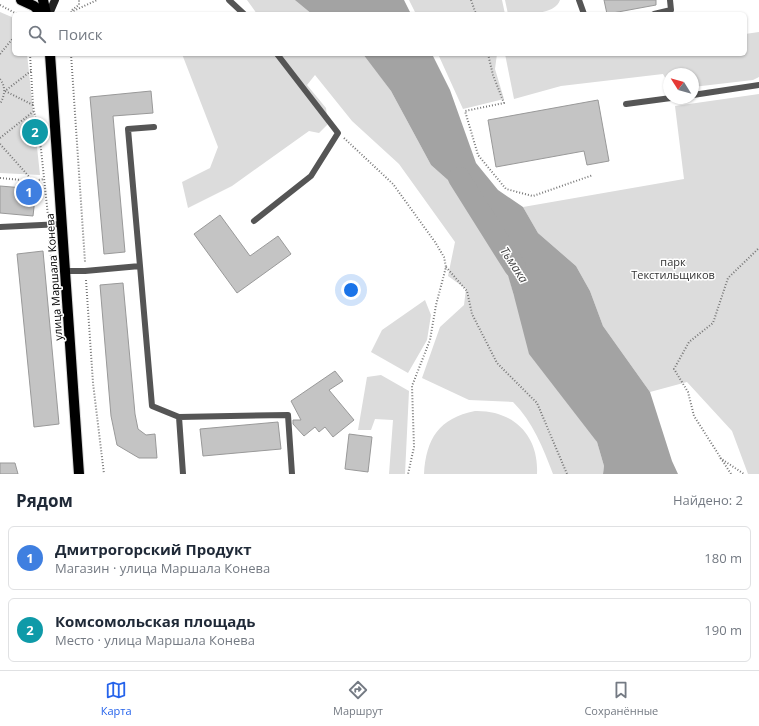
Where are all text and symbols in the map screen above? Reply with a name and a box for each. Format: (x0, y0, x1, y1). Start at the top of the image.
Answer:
search box (12, 12, 747, 56)
icon: search (26, 23, 48, 45)
text: Поиск (58, 24, 102, 44)
north arrow (663, 68, 699, 104)
pin: 2 (22, 117, 48, 147)
pin: 1 (16, 177, 42, 207)
street label: улица Маршала Конева (42, 213, 65, 341)
water label: Тьмака (496, 243, 533, 286)
park label: парк Текстильщиков (631, 254, 715, 282)
your location (341, 280, 361, 300)
text: Рядом (16, 489, 73, 512)
text: Найдено: 2 (673, 491, 743, 509)
text: Дмитрогорский Продукт (55, 539, 252, 559)
text: 1 (26, 549, 34, 567)
text: 180 m (704, 549, 742, 567)
text: Магазин · улица Маршала Конева (55, 559, 270, 577)
text: Комсомольская площадь (55, 611, 255, 631)
text: 2 (26, 621, 34, 639)
text: 190 m (704, 621, 742, 639)
text: Место · улица Маршала Конева (55, 631, 255, 649)
tab: Карта (101, 679, 132, 718)
tab: Маршрут (333, 679, 383, 718)
tab: Сохранённые (584, 679, 658, 718)

